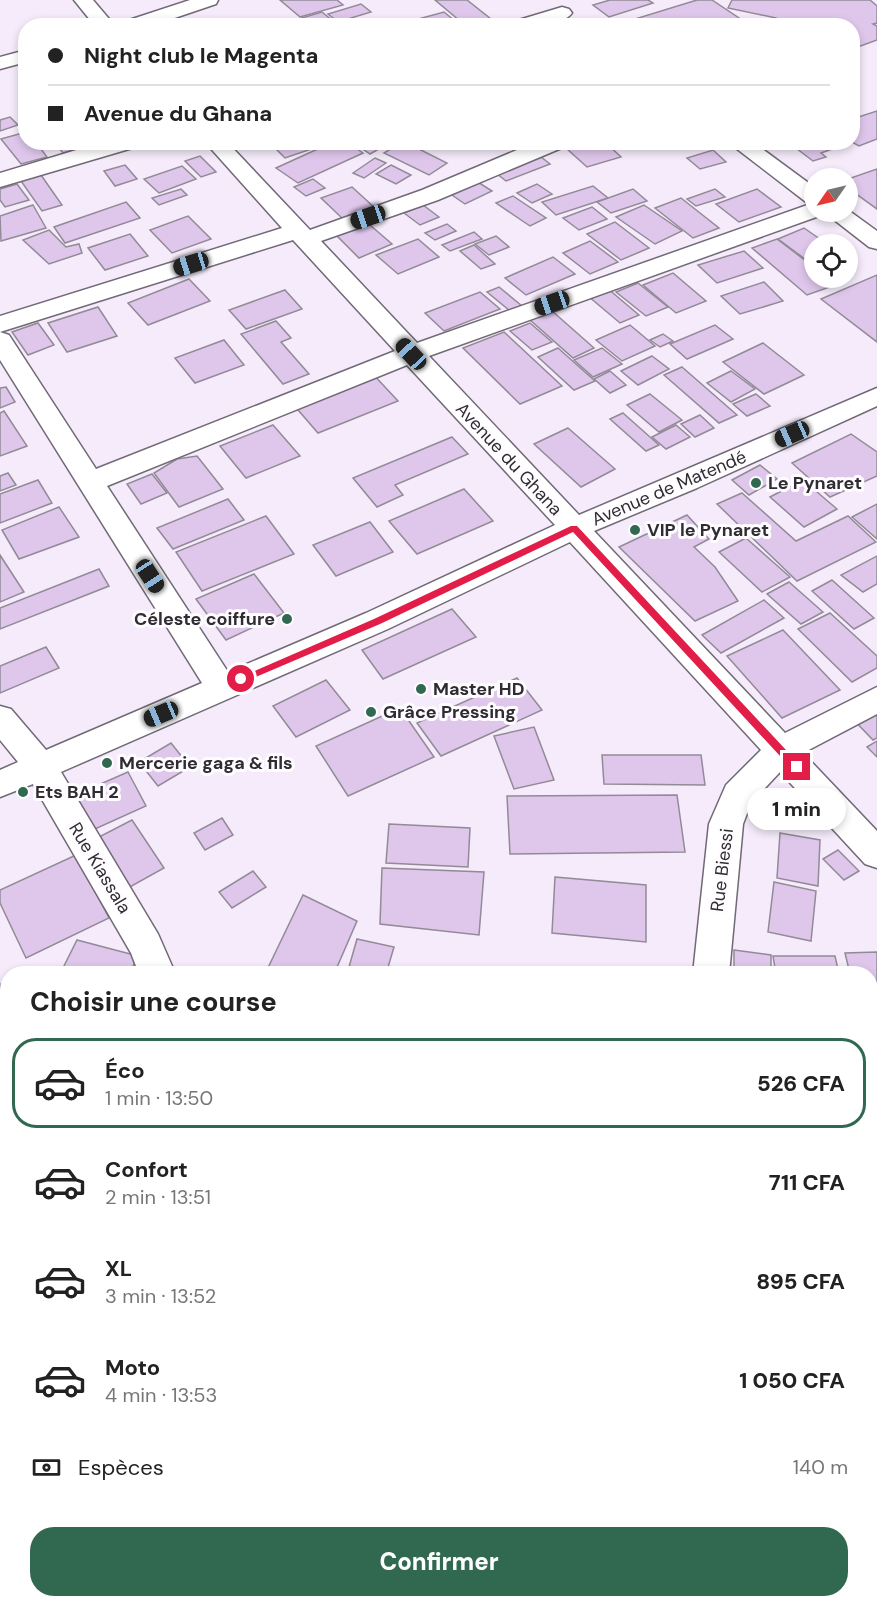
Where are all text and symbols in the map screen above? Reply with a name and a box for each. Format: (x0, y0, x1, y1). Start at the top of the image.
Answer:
text: Night club le Magenta (84, 41, 318, 70)
text: Avenue du Ghana (84, 99, 272, 128)
north arrow (804, 168, 858, 222)
map controls (804, 168, 858, 288)
car (348, 203, 388, 231)
button: locate (804, 234, 858, 288)
car (171, 250, 211, 278)
car (532, 289, 572, 317)
car (392, 335, 430, 373)
street label: Avenue du Ghana (450, 397, 568, 521)
car (772, 418, 812, 450)
street label: Avenue de Matendé (588, 445, 750, 531)
place label: Le Pynaret (768, 471, 862, 495)
marker: Le Pynaret (749, 476, 763, 490)
place label: VIP le Pynaret (647, 518, 769, 542)
marker: VIP le Pynaret (628, 523, 642, 537)
car (133, 556, 167, 596)
place label: Céleste coiffure (134, 607, 275, 631)
marker: Céleste coiffure (280, 612, 294, 626)
route start (227, 665, 254, 692)
place label: Master HD (433, 677, 524, 701)
marker: Master HD (414, 682, 428, 696)
car (141, 699, 181, 729)
place label: Grâce Pressing (383, 700, 516, 724)
marker: Grâce Pressing (364, 705, 378, 719)
place label: Mercerie gaga & fils (119, 751, 293, 775)
route end (783, 753, 810, 780)
marker: Mercerie gaga & fils (100, 756, 114, 770)
place label: Ets BAH 2 (35, 780, 119, 804)
marker: Ets BAH 2 (16, 785, 30, 799)
callout: 1 min (748, 788, 846, 830)
text: 1 min (772, 796, 821, 822)
street label: Rue Kiassala (63, 818, 137, 918)
street label: Rue Biessi (705, 827, 739, 913)
text: Choisir une course (30, 984, 277, 1019)
icon: car (33, 1056, 87, 1110)
text: Éco (105, 1056, 145, 1085)
text: 526 CFA (757, 1069, 845, 1098)
text: 1 min · 13:50 (105, 1085, 213, 1111)
icon: car (33, 1155, 87, 1209)
text: Confort (105, 1155, 188, 1184)
text: 711 CFA (769, 1168, 845, 1197)
text: 2 min · 13:51 (105, 1184, 211, 1210)
icon: car (33, 1254, 87, 1308)
text: XL (105, 1254, 132, 1283)
text: 895 CFA (756, 1267, 845, 1296)
text: 3 min · 13:52 (105, 1283, 216, 1309)
icon: car (33, 1353, 87, 1407)
text: Moto (105, 1353, 160, 1382)
text: 1 050 CFA (739, 1366, 845, 1395)
text: 4 min · 13:53 (105, 1382, 217, 1408)
icon: cash (30, 1451, 63, 1484)
text: Espèces (78, 1453, 164, 1482)
text: 140 m (793, 1454, 848, 1480)
button: Confirmer (30, 1527, 848, 1596)

